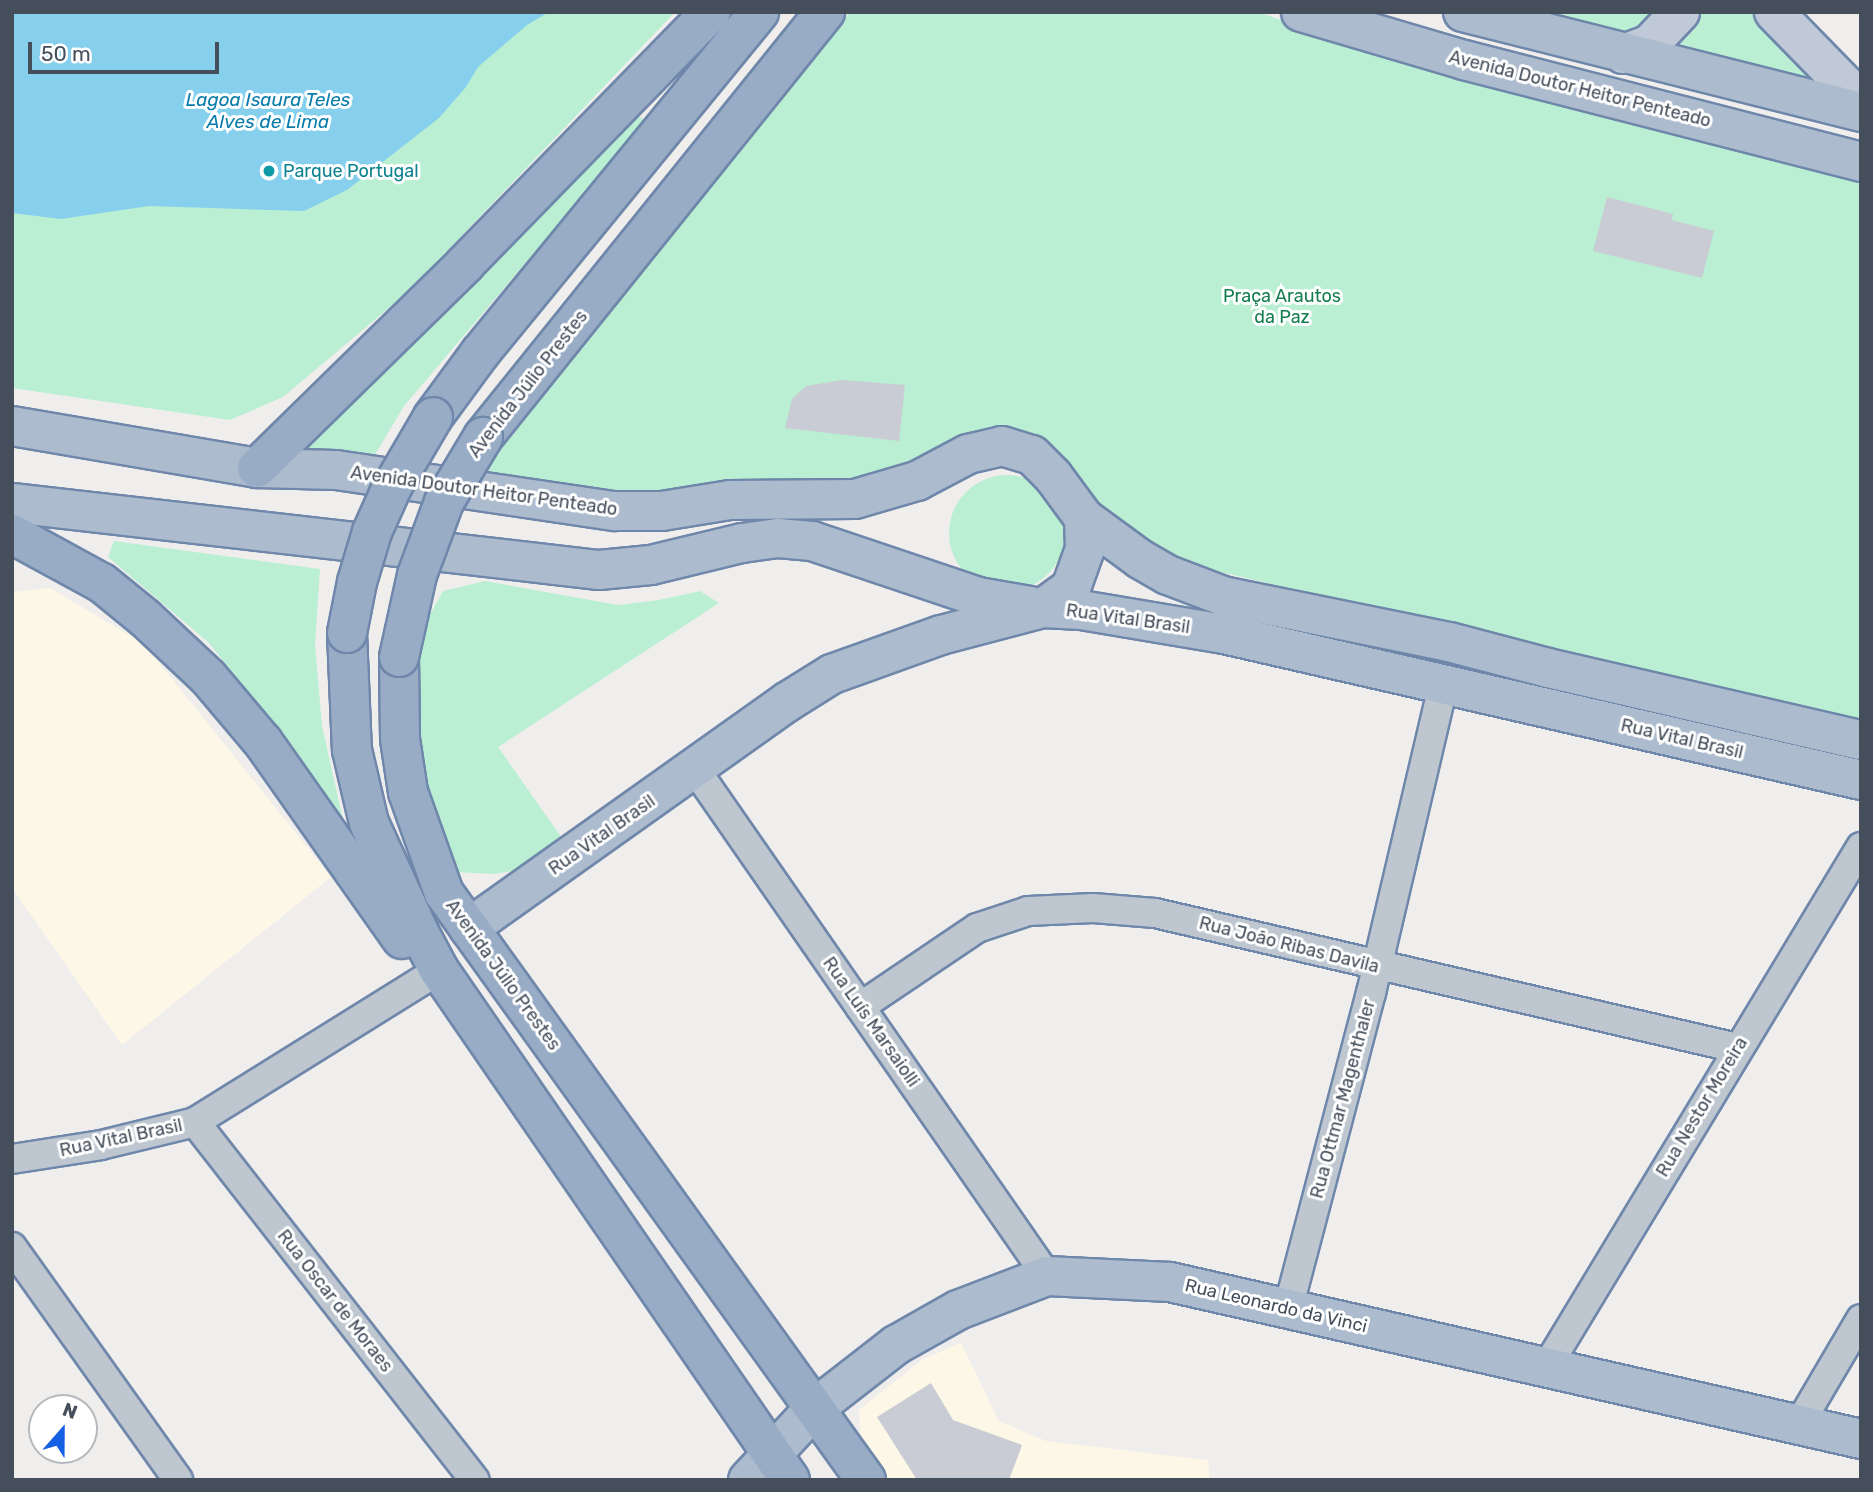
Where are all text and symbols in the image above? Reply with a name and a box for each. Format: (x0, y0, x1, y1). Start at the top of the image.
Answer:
scale bar (32, 28, 222, 72)
text: 50 m (41, 41, 91, 66)
street label: Avenida Doutor Heitor Penteado (1446, 46, 1714, 132)
water label: Lagoa Isaura Teles Alves de Lima (185, 89, 351, 133)
place label: Parque Portugal (283, 160, 419, 182)
marker: Parque Portugal (261, 163, 277, 179)
park label: Praça Arautos da Paz (1223, 286, 1341, 328)
street label: Avenida Júlio Prestes (464, 306, 592, 462)
street label: Avenida Doutor Heitor Penteado (349, 462, 619, 520)
street label: Rua Vital Brasil (1064, 600, 1192, 638)
street label: Rua Vital Brasil (1618, 714, 1746, 764)
street label: Rua Vital Brasil (544, 790, 660, 880)
street label: Avenida Júlio Prestes (441, 895, 565, 1055)
street label: Rua João Ribas Davila (1197, 912, 1381, 978)
street label: Rua Luís Marsaiolli (818, 953, 924, 1091)
street label: Rua Ottmar Magenthaler (1306, 997, 1380, 1201)
street label: Rua Nestor Moreira (1652, 1033, 1752, 1181)
street label: Rua Vital Brasil (57, 1114, 185, 1162)
street label: Rua Oscar de Moraes (273, 1225, 397, 1377)
street label: Rua Leonardo da Vinci (1183, 1274, 1369, 1338)
north arrow (28, 1394, 98, 1464)
text: N (59, 1398, 80, 1424)

